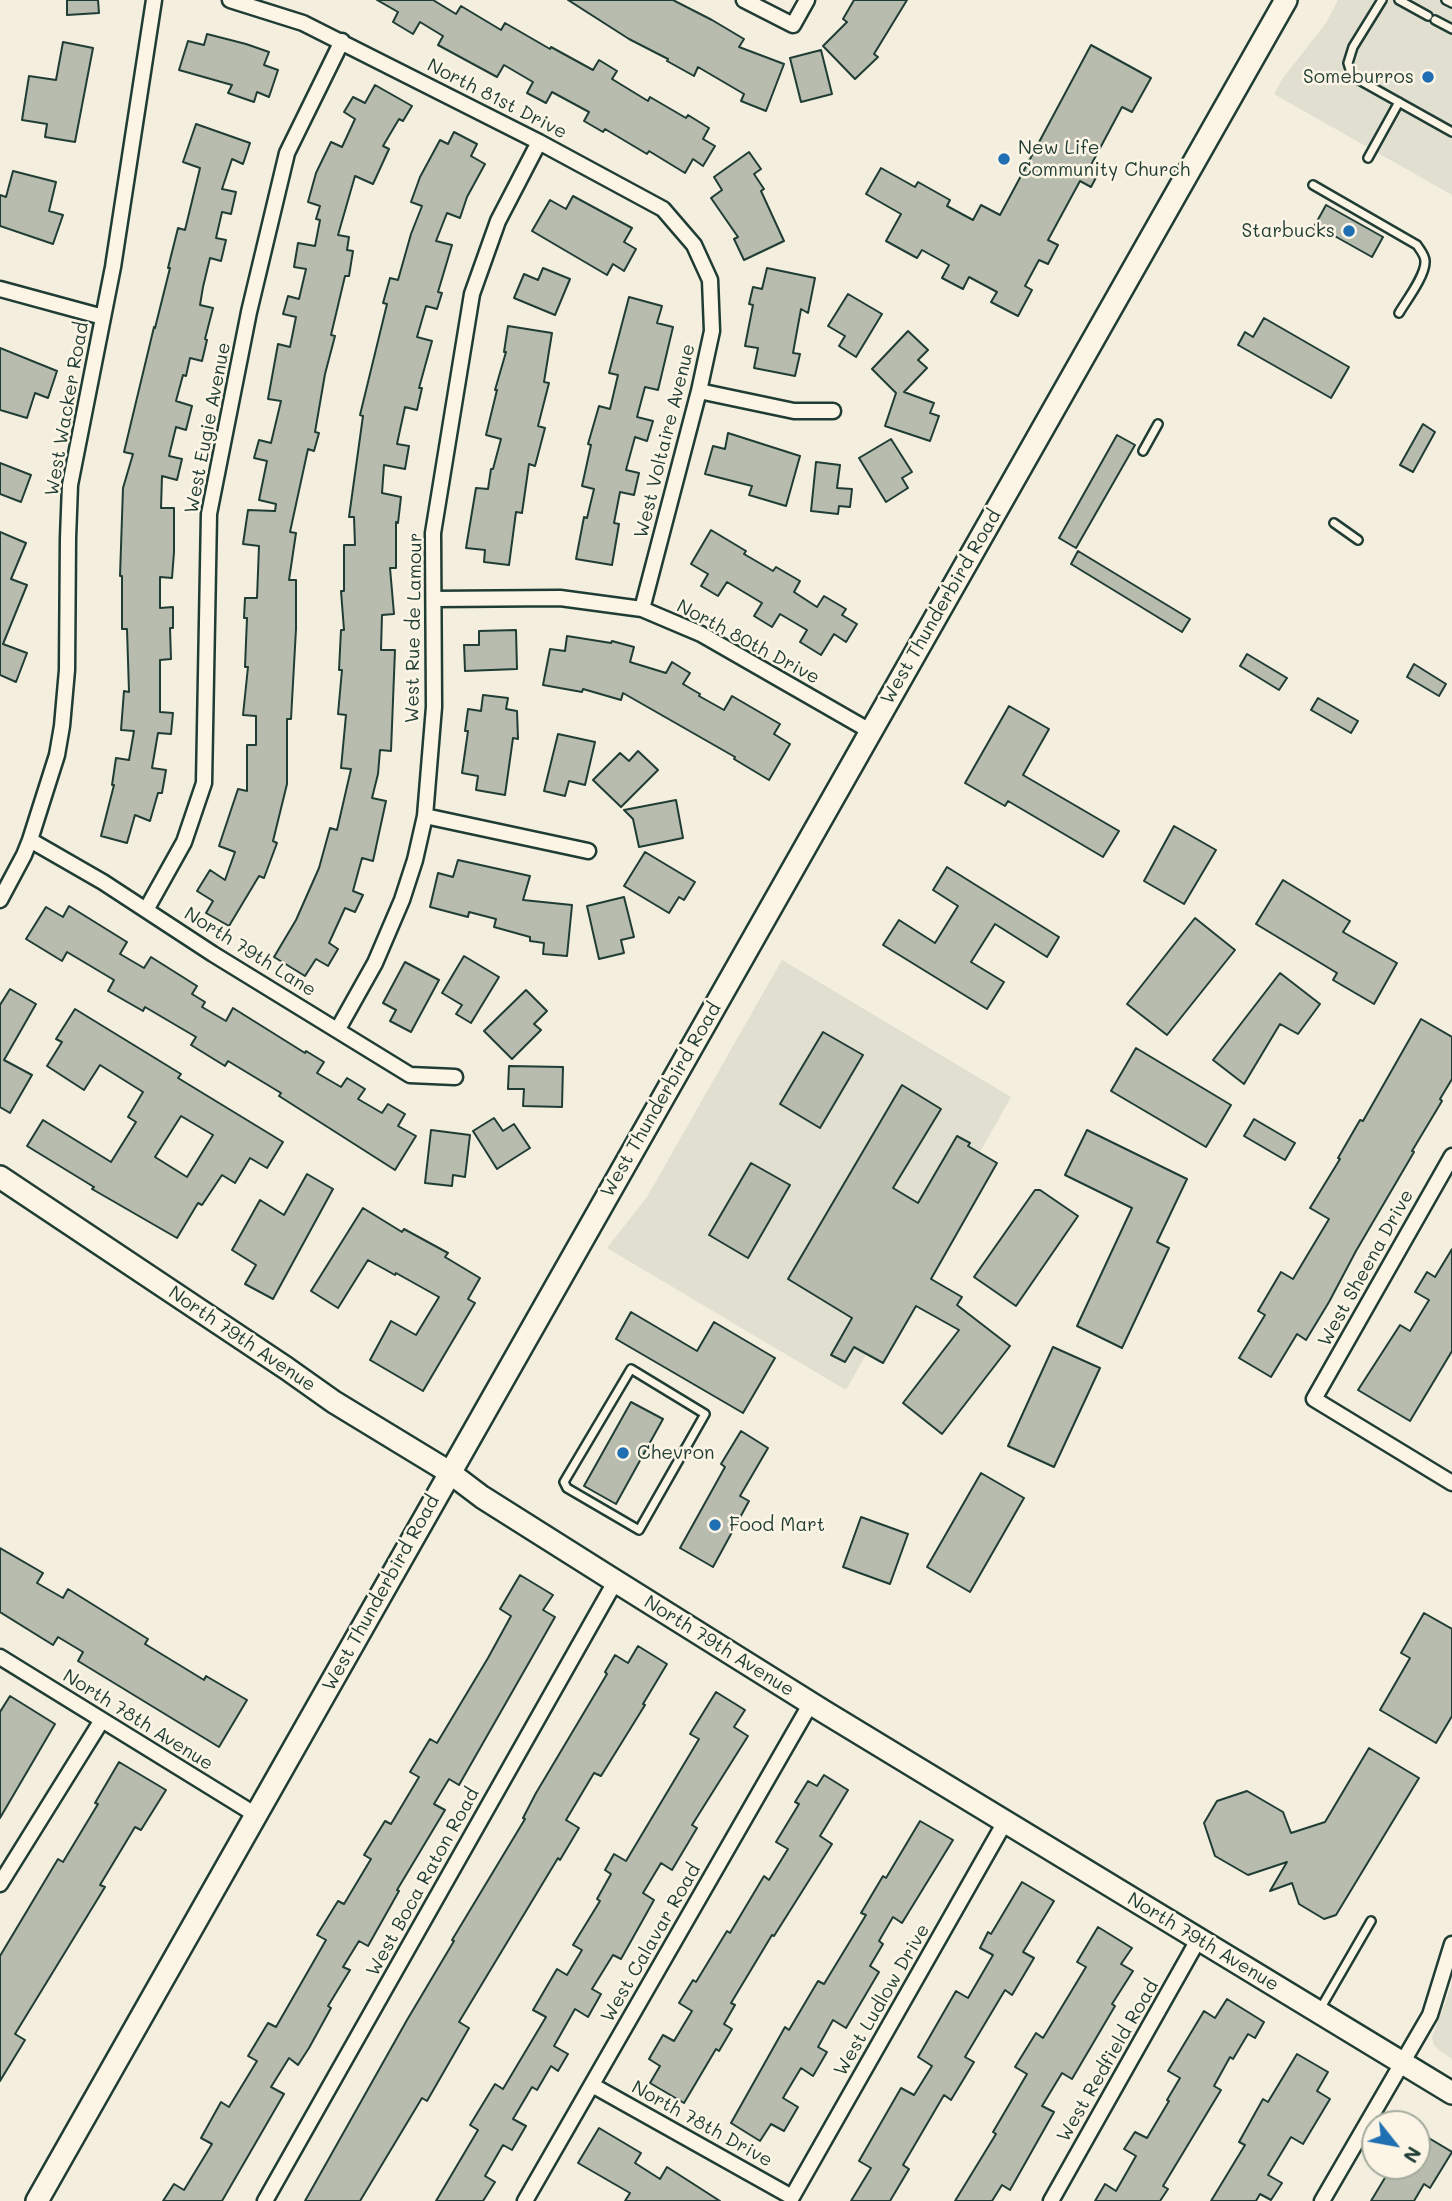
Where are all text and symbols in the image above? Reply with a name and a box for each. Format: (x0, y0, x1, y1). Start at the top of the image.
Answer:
street label: North 81st Drive (423, 54, 571, 144)
place label: Someburros (1303, 66, 1414, 88)
marker: Someburros (1420, 69, 1436, 85)
place label: New Life Community Church (1018, 137, 1190, 181)
marker: New Life Community Church (996, 151, 1012, 167)
place label: Starbucks (1242, 220, 1335, 242)
marker: Starbucks (1341, 223, 1357, 239)
street label: West Wacker Road (40, 320, 94, 498)
street label: West Eugie Avenue (180, 341, 236, 515)
street label: West Voltaire Avenue (630, 341, 700, 541)
street label: West Thunderbird Road (876, 506, 1006, 708)
street label: West Rue de Lamour (401, 533, 427, 723)
street label: North 80th Drive (673, 595, 823, 689)
street label: North 79th Lane (180, 902, 320, 1002)
street label: West Thunderbird Road (596, 999, 726, 1201)
street label: West Sheena Drive (1313, 1186, 1419, 1350)
street label: North 79th Avenue (164, 1281, 320, 1397)
place label: Chevron (637, 1442, 714, 1464)
marker: Chevron (615, 1445, 631, 1461)
street label: West Thunderbird Road (318, 1491, 444, 1695)
place label: Food Mart (729, 1514, 825, 1536)
marker: Food Mart (707, 1517, 723, 1533)
street label: North 79th Avenue (640, 1591, 798, 1701)
street label: North 78th Avenue (59, 1665, 217, 1775)
street label: West Boca Raton Road (362, 1784, 484, 1980)
street label: West Calavar Road (596, 1860, 706, 2026)
street label: North 79th Avenue (1123, 1888, 1283, 1996)
street label: West Ludlow Drive (829, 1920, 935, 2080)
street label: West Redfield Road (1052, 1976, 1164, 2146)
street label: North 78th Drive (628, 2076, 776, 2172)
north arrow (1361, 2110, 1431, 2180)
text: N (1398, 2142, 1427, 2168)

